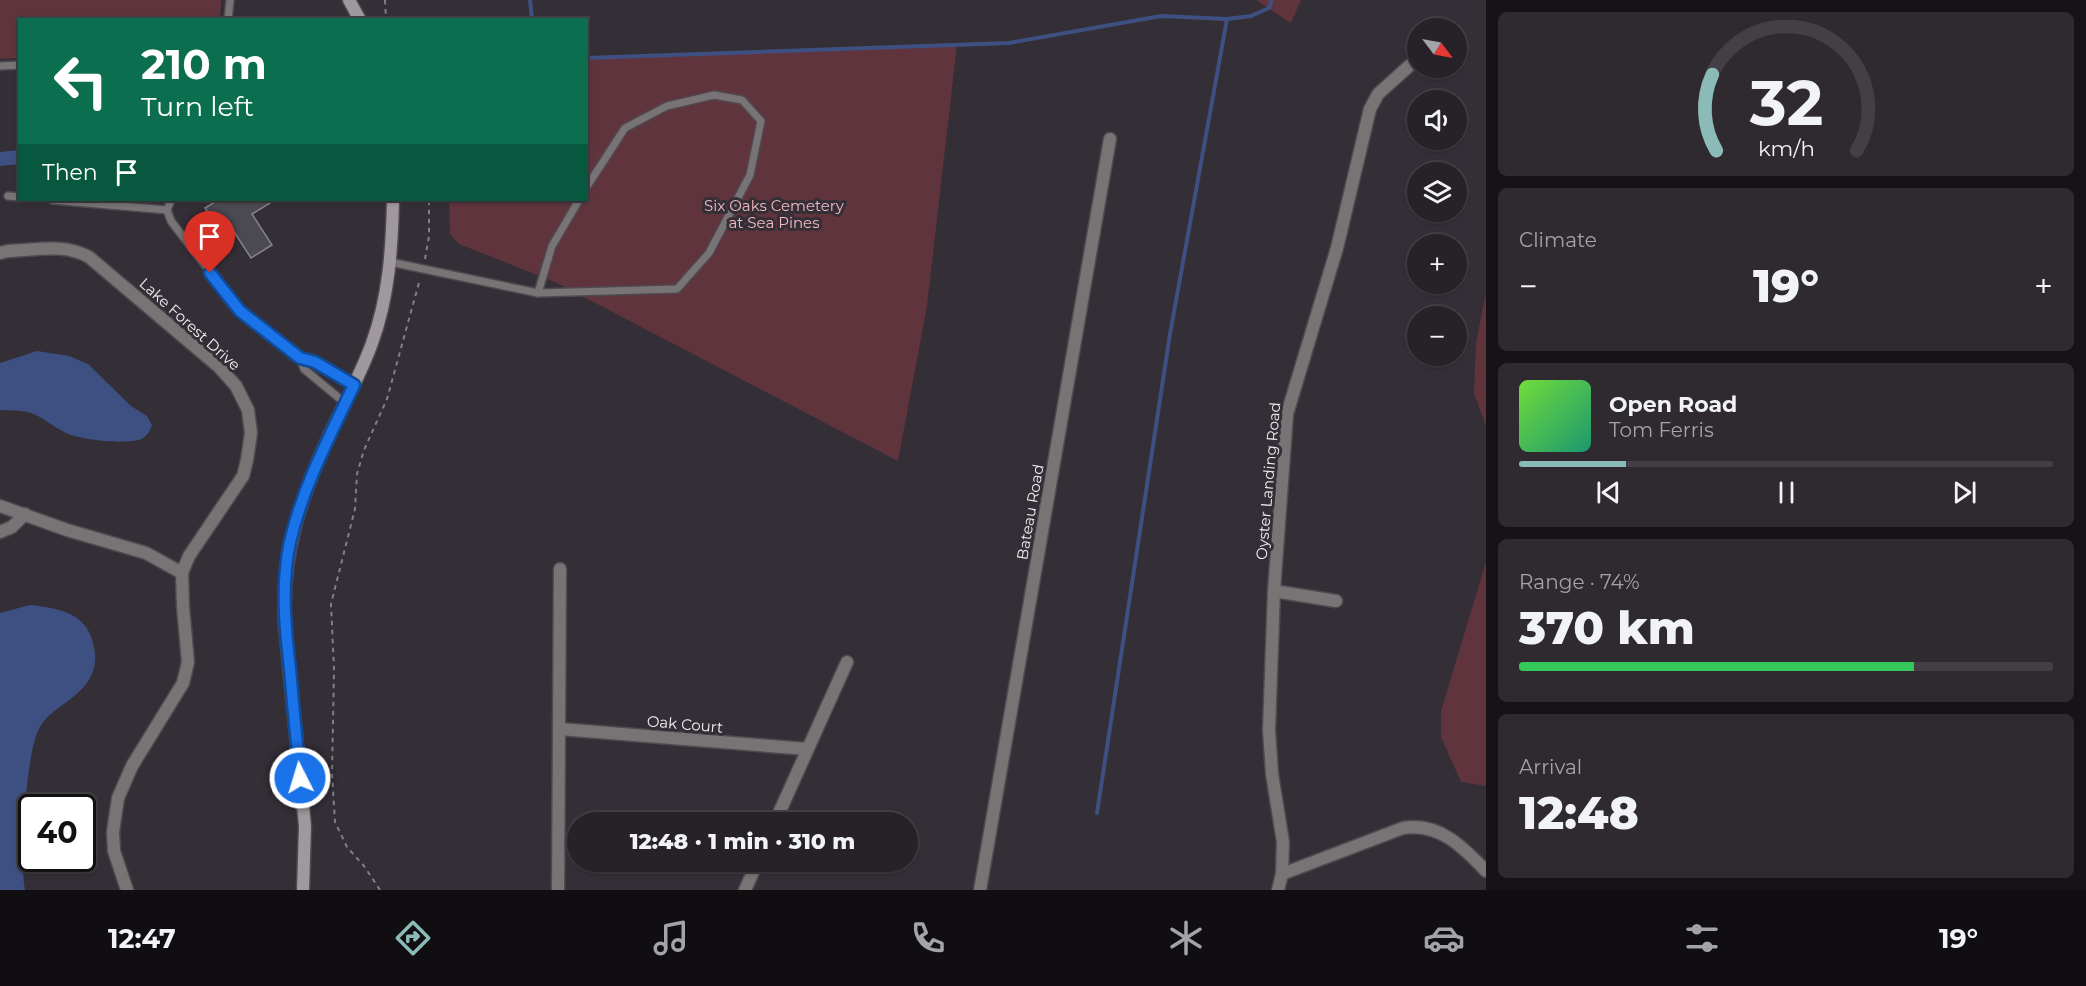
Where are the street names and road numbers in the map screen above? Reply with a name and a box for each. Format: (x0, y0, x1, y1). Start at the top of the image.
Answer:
street label: Lake Forest Drive (136, 274, 244, 374)
street label: Oyster Landing Road (1252, 401, 1284, 561)
street label: Bateau Road (1012, 463, 1048, 561)
street label: Oak Court (646, 711, 724, 737)

